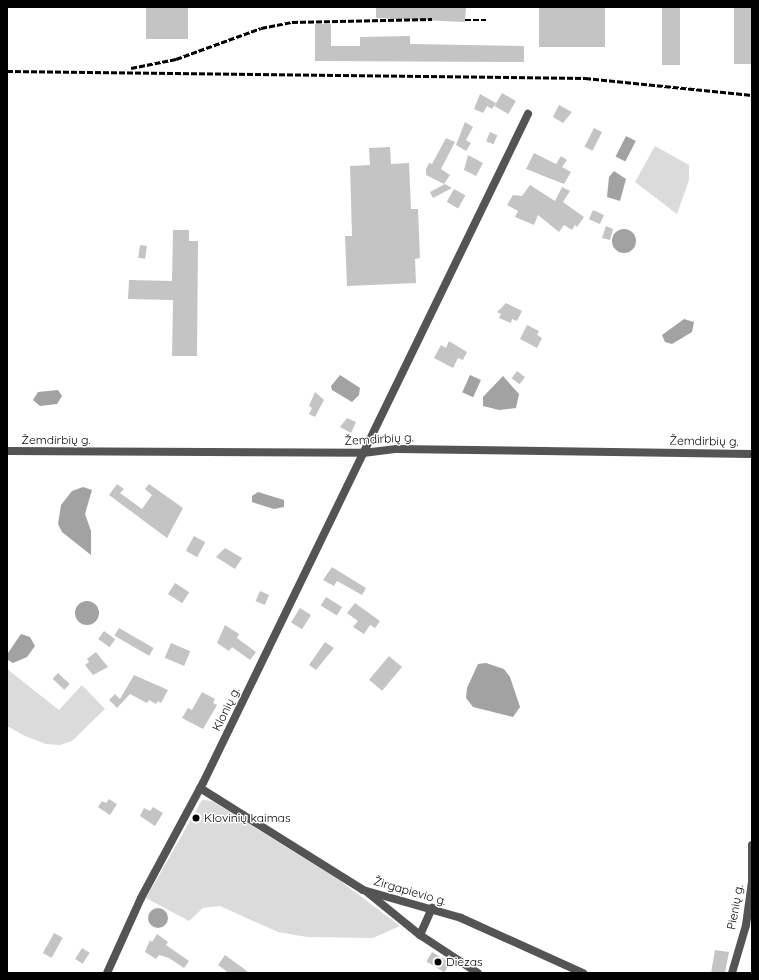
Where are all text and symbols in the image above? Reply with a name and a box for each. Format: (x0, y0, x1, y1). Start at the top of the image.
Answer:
street label: Žemdirbių g. (344, 430, 414, 448)
street label: Žemdirbių g. (21, 433, 91, 447)
street label: Žemdirbių g. (669, 433, 739, 449)
street label: Klonių g. (209, 685, 243, 733)
place label: Klovinių kaimas (204, 811, 291, 825)
marker: Klovinių kaimas (191, 813, 201, 823)
street label: Žirgapievio g. (372, 874, 448, 908)
street label: Pienių g. (724, 883, 746, 931)
place label: Diezas (446, 955, 483, 969)
marker: Diezas (433, 957, 443, 967)

